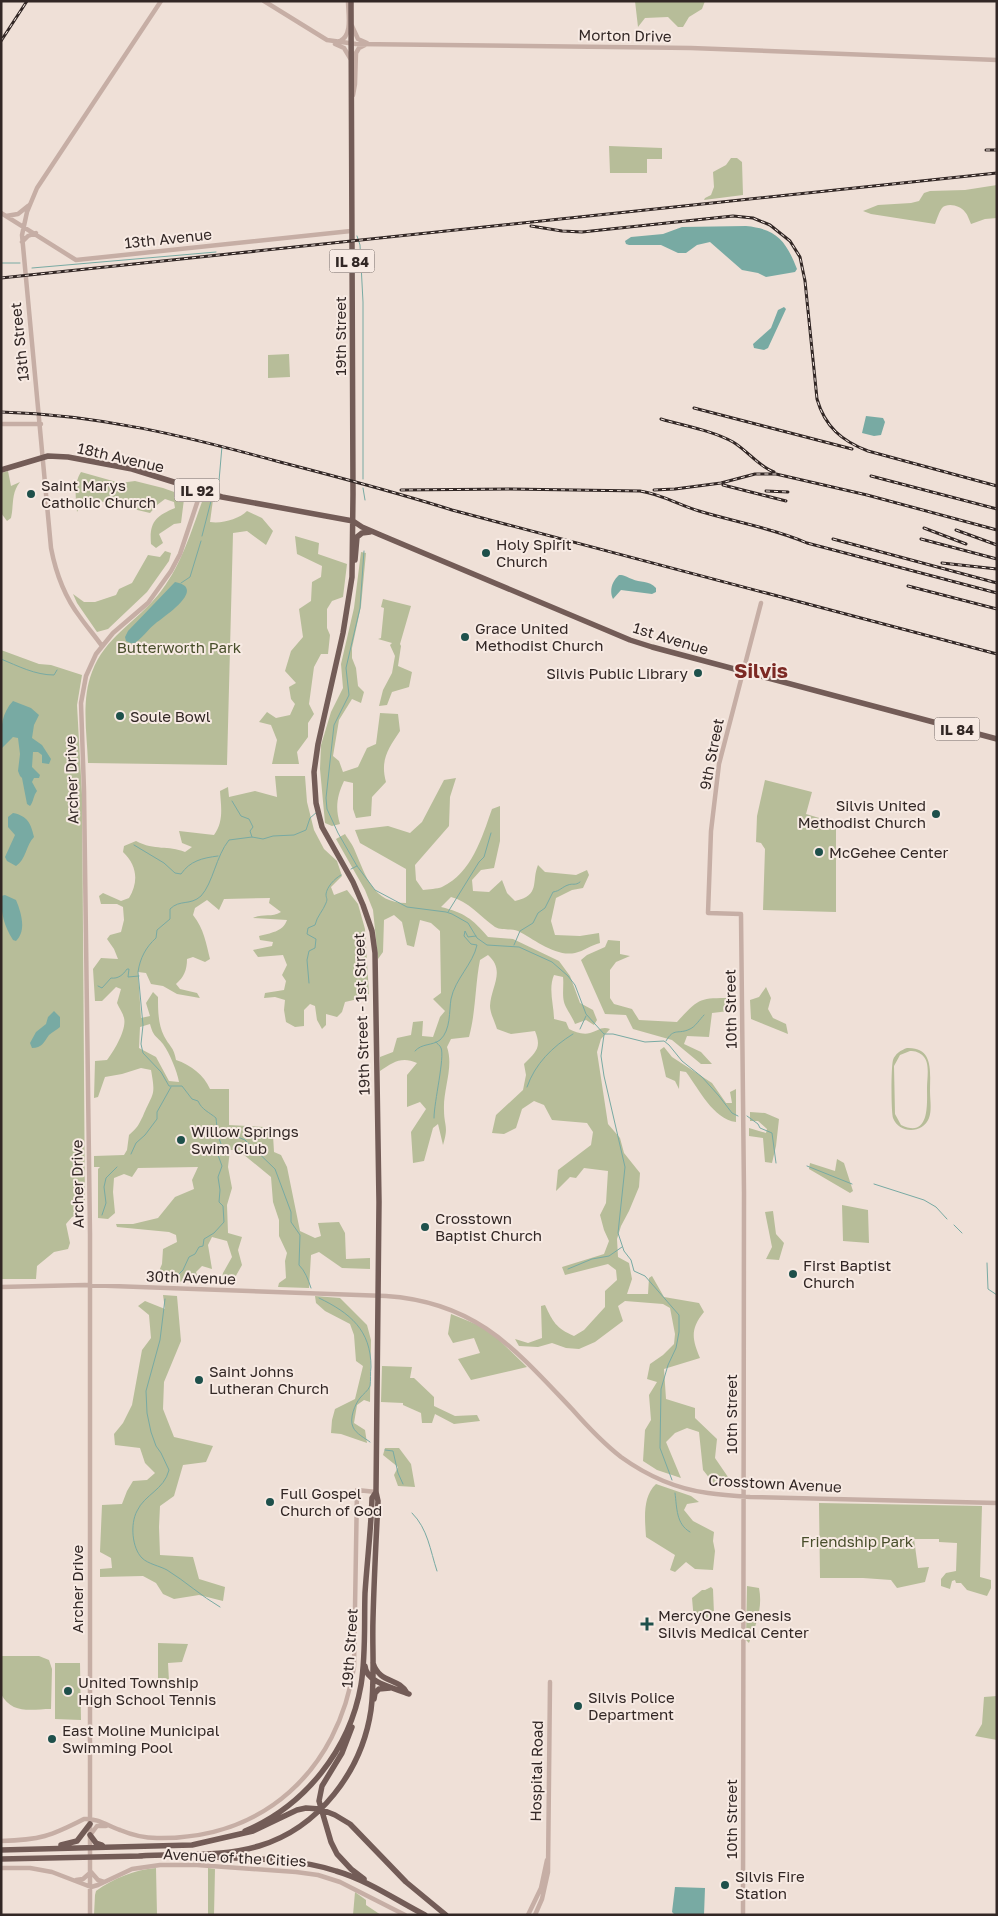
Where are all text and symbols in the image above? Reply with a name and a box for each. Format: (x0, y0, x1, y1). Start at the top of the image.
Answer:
street label: Morton Drive (578, 25, 672, 45)
street label: 13th Avenue (123, 224, 213, 252)
road number: IL 84 (330, 250, 374, 272)
street label: 19th Street (331, 296, 349, 376)
street label: 13th Street (6, 302, 32, 382)
street label: 18th Avenue (76, 438, 166, 476)
place label: Saint Marys Catholic Church (41, 476, 156, 511)
road number: IL 92 (174, 478, 220, 502)
marker: Saint Marys Catholic Church (25, 488, 37, 500)
place label: Holy Spirit Church (496, 535, 572, 570)
marker: Holy Spirit Church (480, 547, 492, 559)
street label: 1st Avenue (631, 618, 711, 658)
place label: Grace United Methodist Church (475, 619, 603, 654)
marker: Grace United Methodist Church (459, 631, 471, 643)
park label: Butterworth Park (117, 638, 242, 656)
district label: Silvis (734, 658, 788, 682)
place label: Silvis Public Library (546, 664, 689, 682)
marker: Silvis Public Library (692, 667, 704, 679)
place label: Soule Bowl (130, 707, 211, 725)
marker: Soule Bowl (114, 710, 126, 722)
street label: 9th Street (695, 717, 727, 791)
road number: IL 84 (934, 718, 980, 741)
street label: Archer Drive (60, 735, 82, 825)
place label: Silvis United Methodist Church (798, 796, 926, 831)
marker: Silvis United Methodist Church (930, 808, 942, 820)
place label: McGehee Center (829, 843, 948, 861)
marker: McGehee Center (813, 846, 825, 858)
street label: 19th Street - 1st Street (349, 933, 373, 1095)
street label: 10th Street (720, 969, 740, 1049)
place label: Willow Springs Swim Club (191, 1122, 299, 1157)
marker: Willow Springs Swim Club (175, 1134, 187, 1146)
street label: Archer Drive (67, 1139, 87, 1228)
place label: Crosstown Baptist Church (435, 1209, 542, 1244)
marker: Crosstown Baptist Church (419, 1221, 431, 1233)
place label: First Baptist Church (803, 1256, 891, 1291)
street label: 30th Avenue (146, 1266, 237, 1288)
marker: First Baptist Church (787, 1268, 799, 1280)
place label: Saint Johns Lutheran Church (209, 1362, 329, 1397)
marker: Saint Johns Lutheran Church (193, 1374, 205, 1386)
street label: 10th Street (722, 1374, 740, 1454)
street label: Crosstown Avenue (708, 1471, 843, 1496)
place label: Full Gospel Church of God (280, 1484, 382, 1519)
marker: Full Gospel Church of God (264, 1496, 276, 1508)
park label: Friendship Park (801, 1532, 914, 1550)
street label: Archer Drive (68, 1544, 86, 1633)
place label: MercyOne Genesis Silvis Medical Center (658, 1606, 809, 1641)
street label: 19th Street (337, 1608, 361, 1688)
marker: MercyOne Genesis Silvis Medical Center (640, 1617, 654, 1631)
place label: United Township High School Tennis (78, 1673, 216, 1708)
marker: United Township High School Tennis (62, 1685, 74, 1697)
place label: Silvis Police Department (588, 1688, 675, 1723)
marker: Silvis Police Department (572, 1700, 584, 1712)
street label: Hospital Road (526, 1720, 546, 1822)
place label: East Moline Municipal Swimming Pool (62, 1721, 220, 1756)
marker: East Moline Municipal Swimming Pool (46, 1733, 58, 1745)
street label: 10th Street (722, 1779, 740, 1859)
street label: Avenue of the Cities (163, 1844, 307, 1870)
place label: Silvis Fire Station (735, 1867, 805, 1902)
marker: Silvis Fire Station (719, 1879, 731, 1891)

